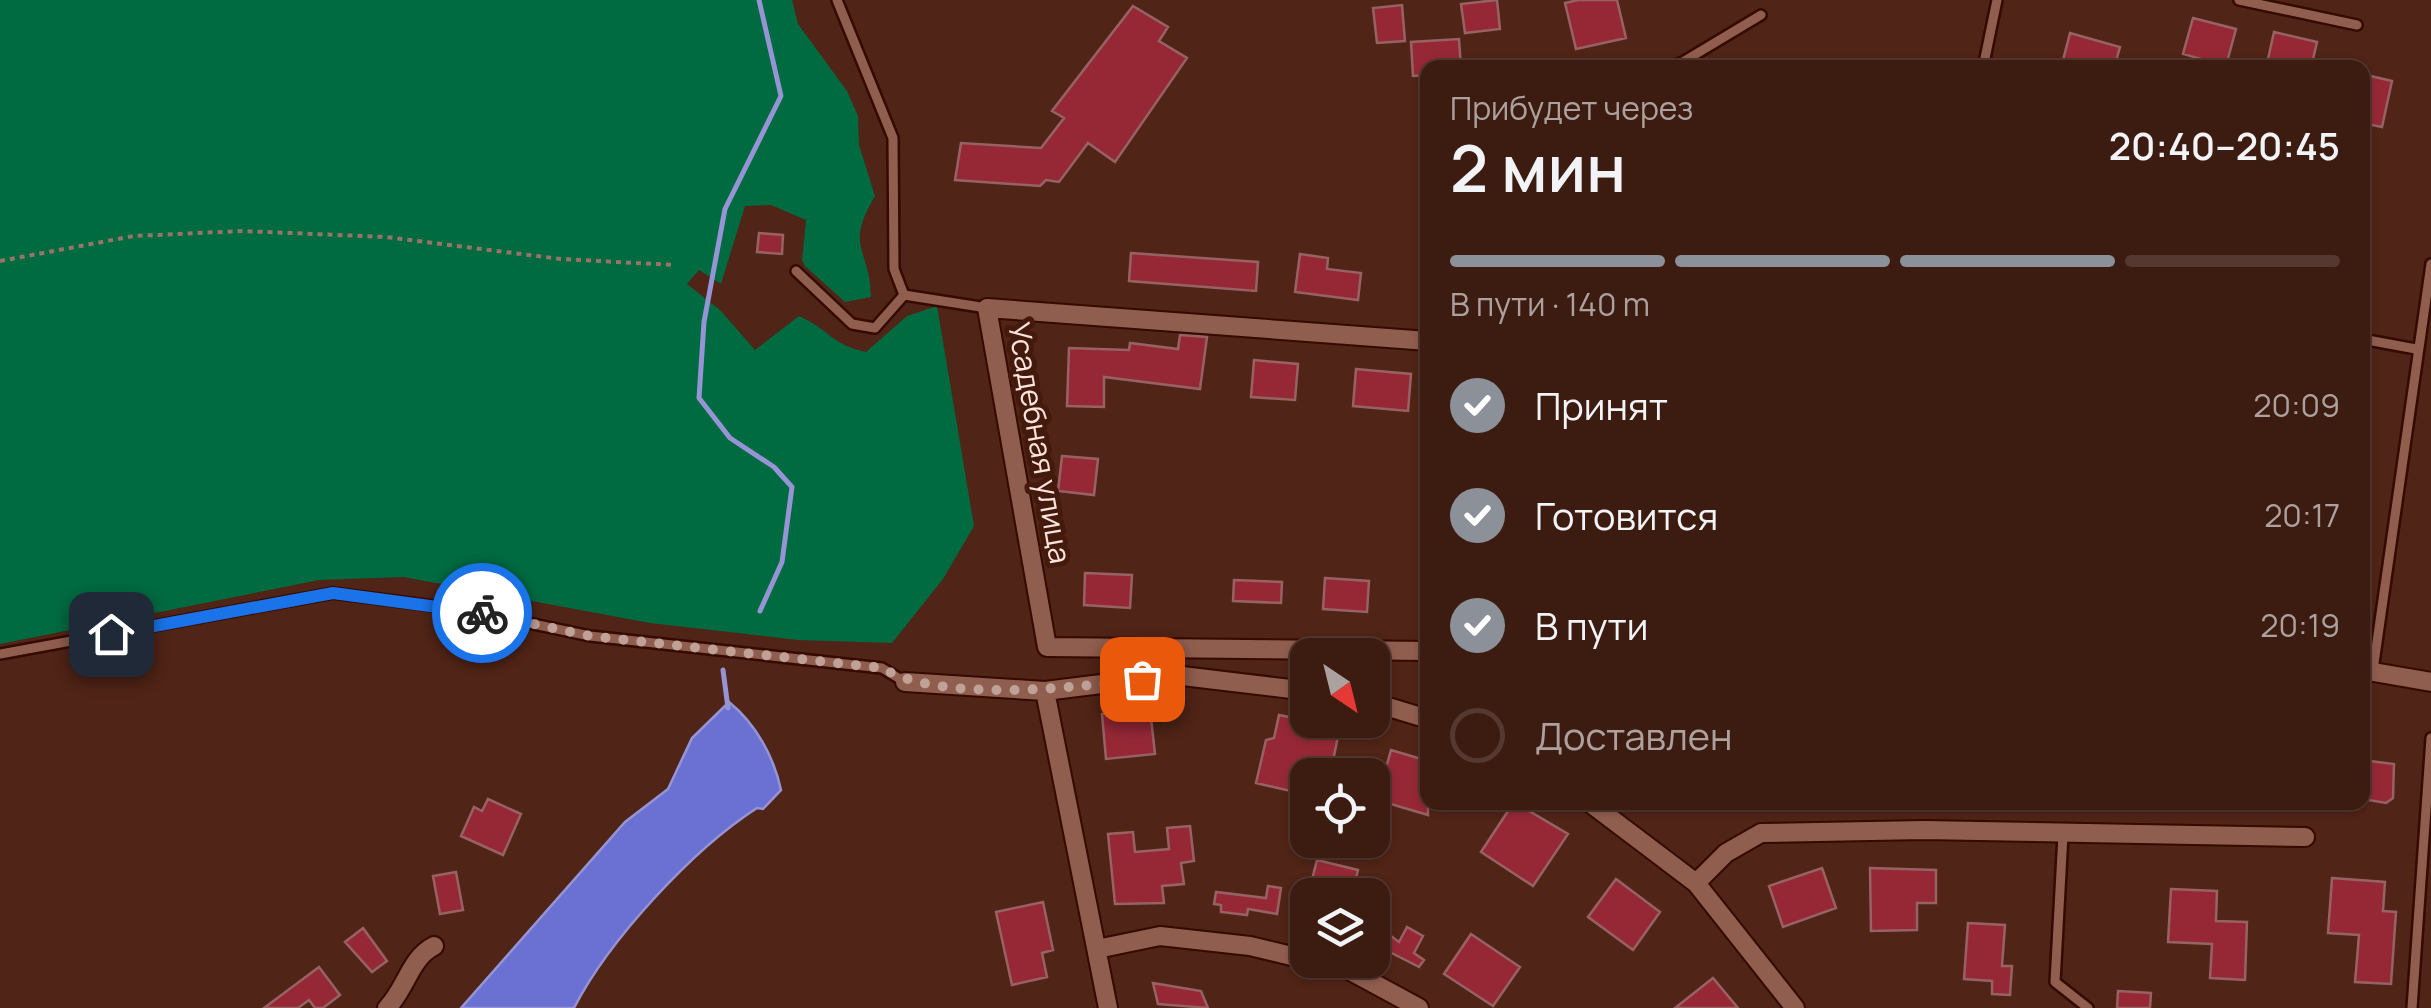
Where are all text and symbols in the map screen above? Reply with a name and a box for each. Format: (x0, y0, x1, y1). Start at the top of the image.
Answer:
text: Прибудет через (1450, 86, 1693, 130)
text: 20:40–20:45 (2109, 119, 2340, 171)
text: 2 мин (1450, 123, 1626, 212)
text: В пути · 140 m (1450, 282, 1650, 326)
street label: Усадебная улица (999, 319, 1082, 567)
icon: check (1450, 378, 1505, 433)
text: Принят (1535, 379, 1668, 431)
text: 20:09 (2253, 383, 2340, 427)
icon: check (1450, 488, 1505, 543)
text: Готовится (1535, 489, 1718, 541)
text: 20:17 (2264, 493, 2340, 537)
courier (432, 563, 532, 663)
icon: bike (455, 586, 510, 641)
pin (69, 592, 154, 677)
icon: check (1450, 598, 1505, 653)
text: В пути (1535, 599, 1648, 651)
text: 20:19 (2260, 603, 2340, 647)
icon: home (84, 607, 139, 662)
pin (1100, 637, 1185, 722)
north arrow (1290, 638, 1390, 738)
map controls (1290, 638, 1390, 978)
icon: bag (1115, 652, 1170, 707)
text: Доставлен (1535, 709, 1733, 761)
button: locate (1290, 758, 1390, 858)
button: layers (1290, 878, 1390, 978)

